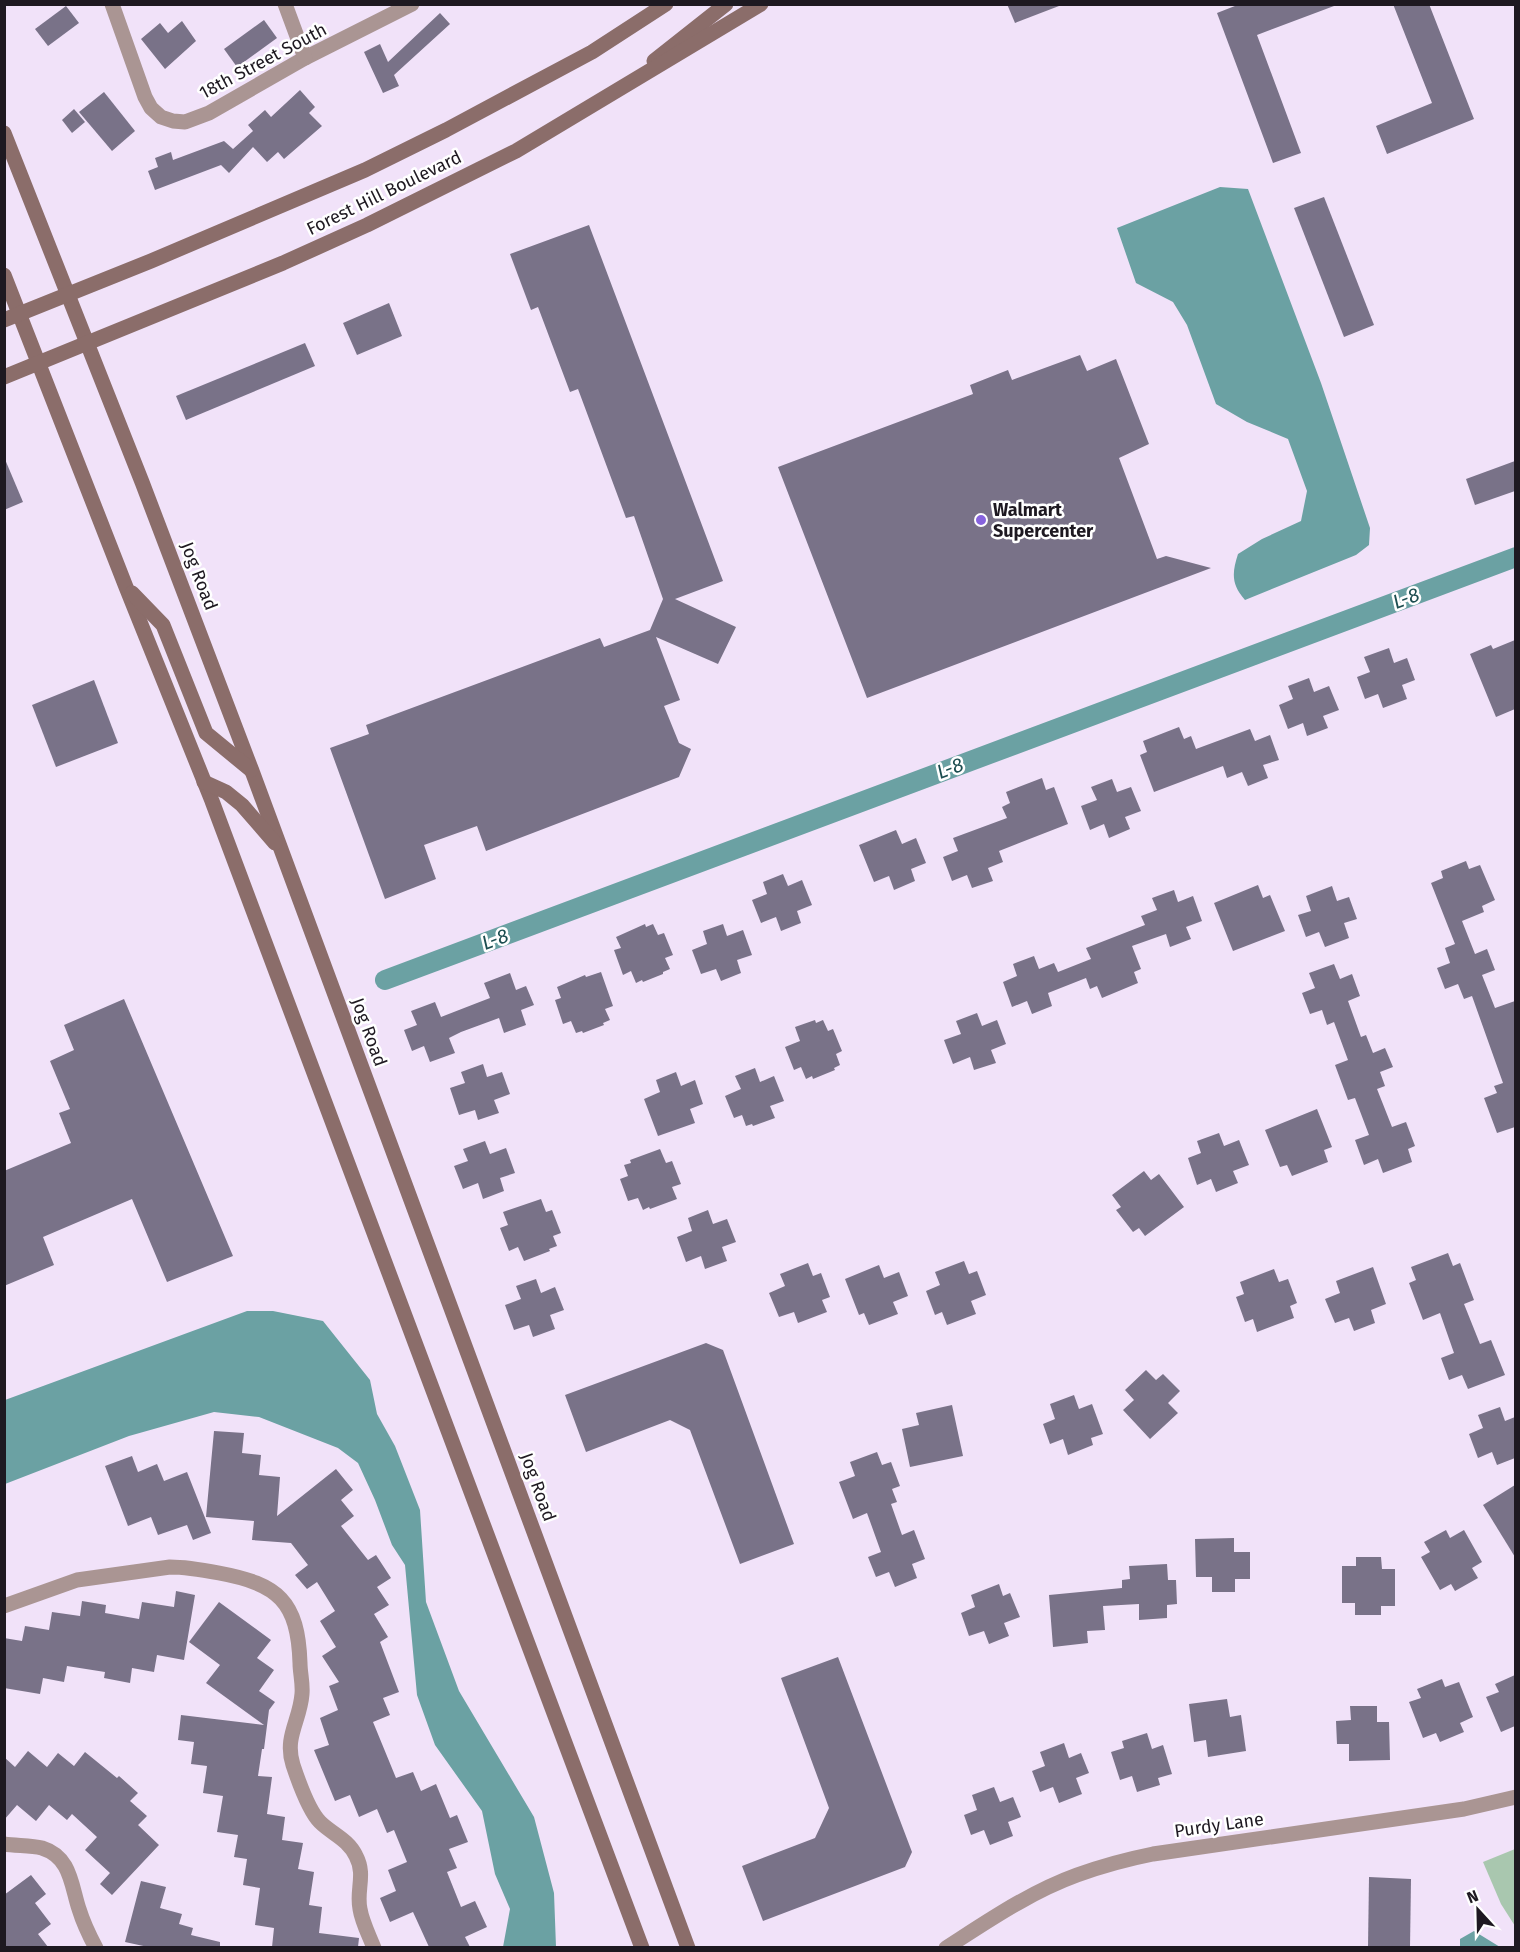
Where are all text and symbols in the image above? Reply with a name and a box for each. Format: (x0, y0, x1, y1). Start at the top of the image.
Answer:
street label: 18th Street South (196, 18, 330, 104)
street label: Forest Hill Boulevard (303, 146, 465, 240)
place label: Walmart Supercenter (993, 499, 1094, 542)
marker: Walmart Supercenter (974, 513, 988, 527)
street label: Jog Road (176, 539, 222, 613)
water label: L-8 (1389, 582, 1423, 614)
water label: L-8 (933, 752, 967, 784)
water label: L-8 (478, 923, 512, 955)
street label: Jog Road (346, 995, 392, 1069)
street label: Jog Road (515, 1450, 561, 1524)
street label: Purdy Lane (1173, 1808, 1265, 1842)
north arrow (1448, 1880, 1508, 1940)
text: N (1464, 1886, 1481, 1907)

